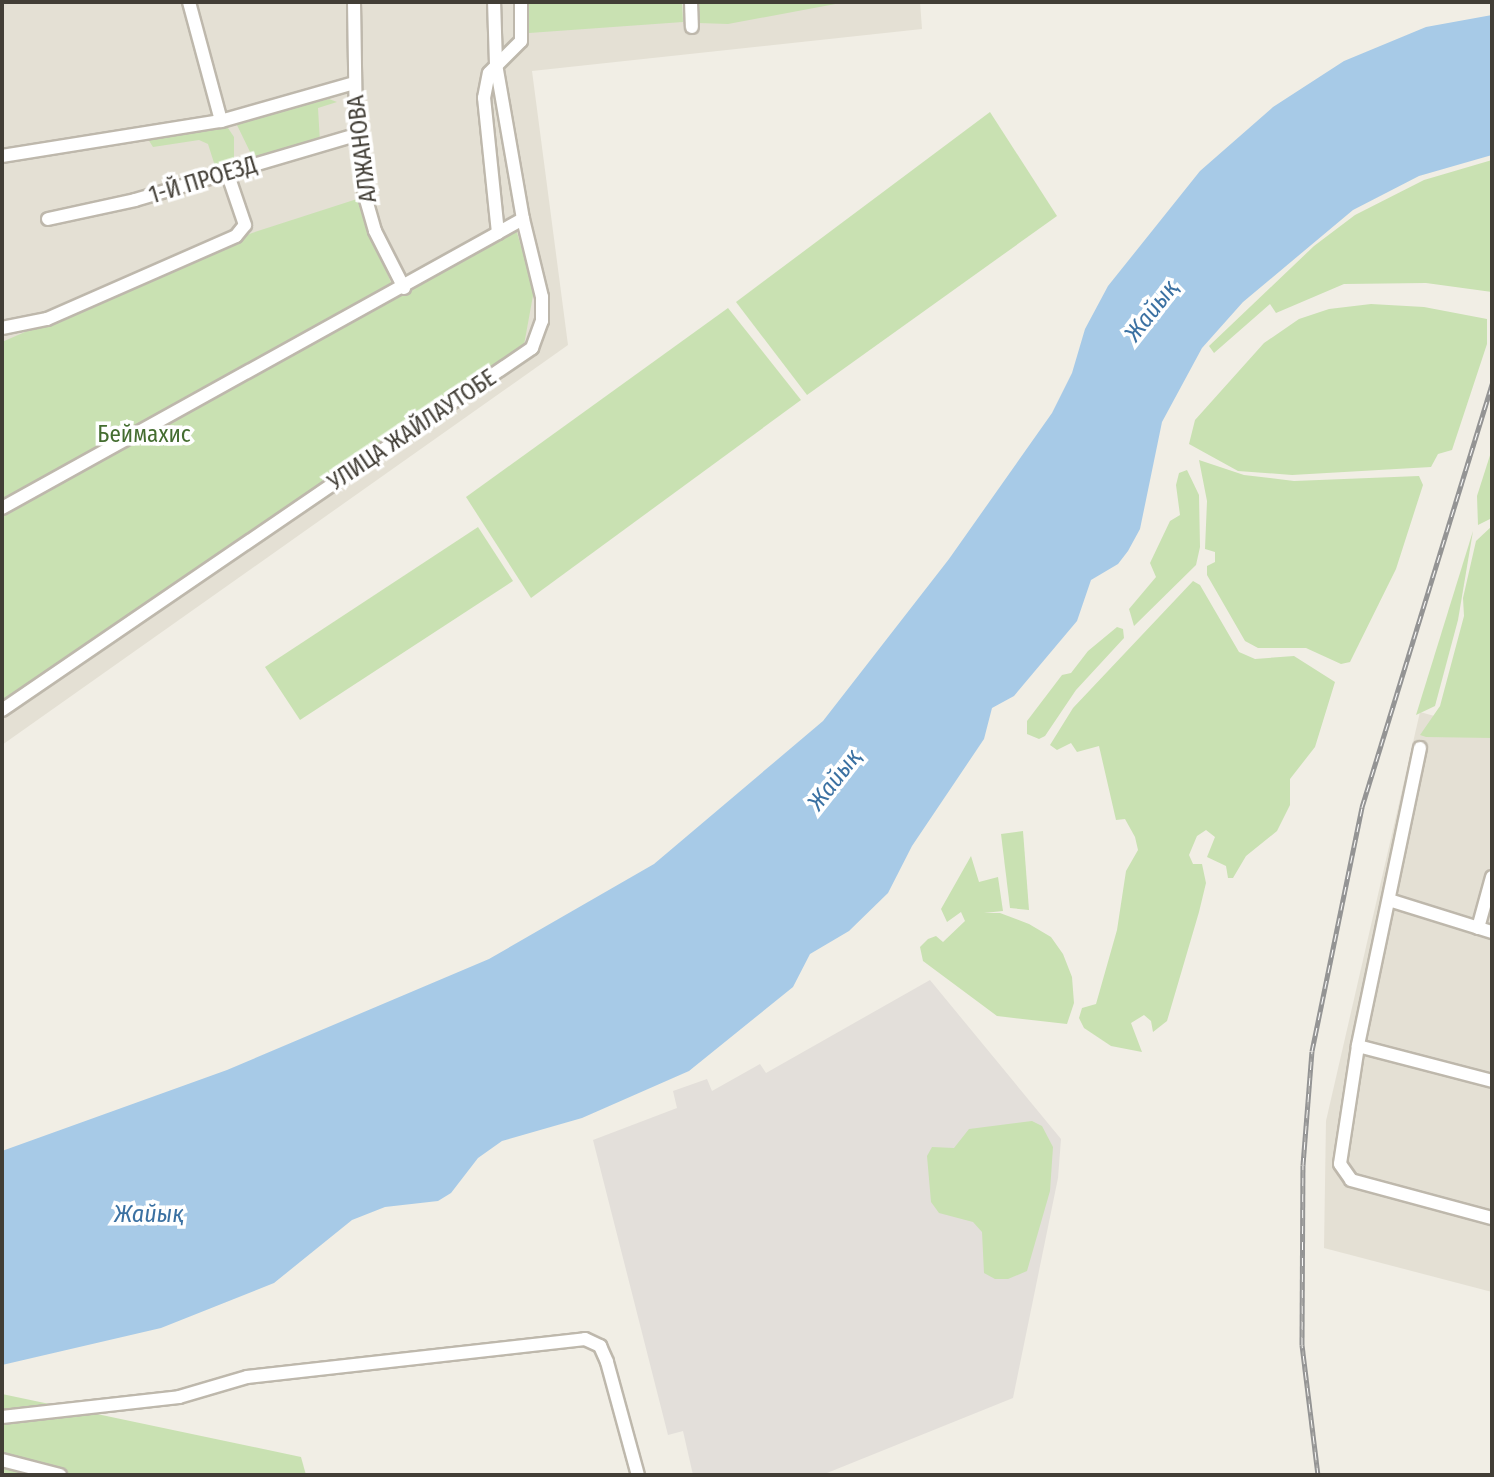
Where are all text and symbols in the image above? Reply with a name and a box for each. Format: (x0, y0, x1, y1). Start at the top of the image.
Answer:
street label: АЛЖАНОВА (342, 94, 382, 204)
street label: 1-Й ПРОЕЗД (146, 151, 260, 209)
water label: Жайық (1119, 275, 1185, 347)
street label: УЛИЦА ЖАЙЛАУТОБЕ (323, 364, 501, 496)
park label: Беймахис (97, 420, 191, 448)
water label: Жайық (802, 744, 868, 816)
water label: Жайық (114, 1201, 184, 1229)

